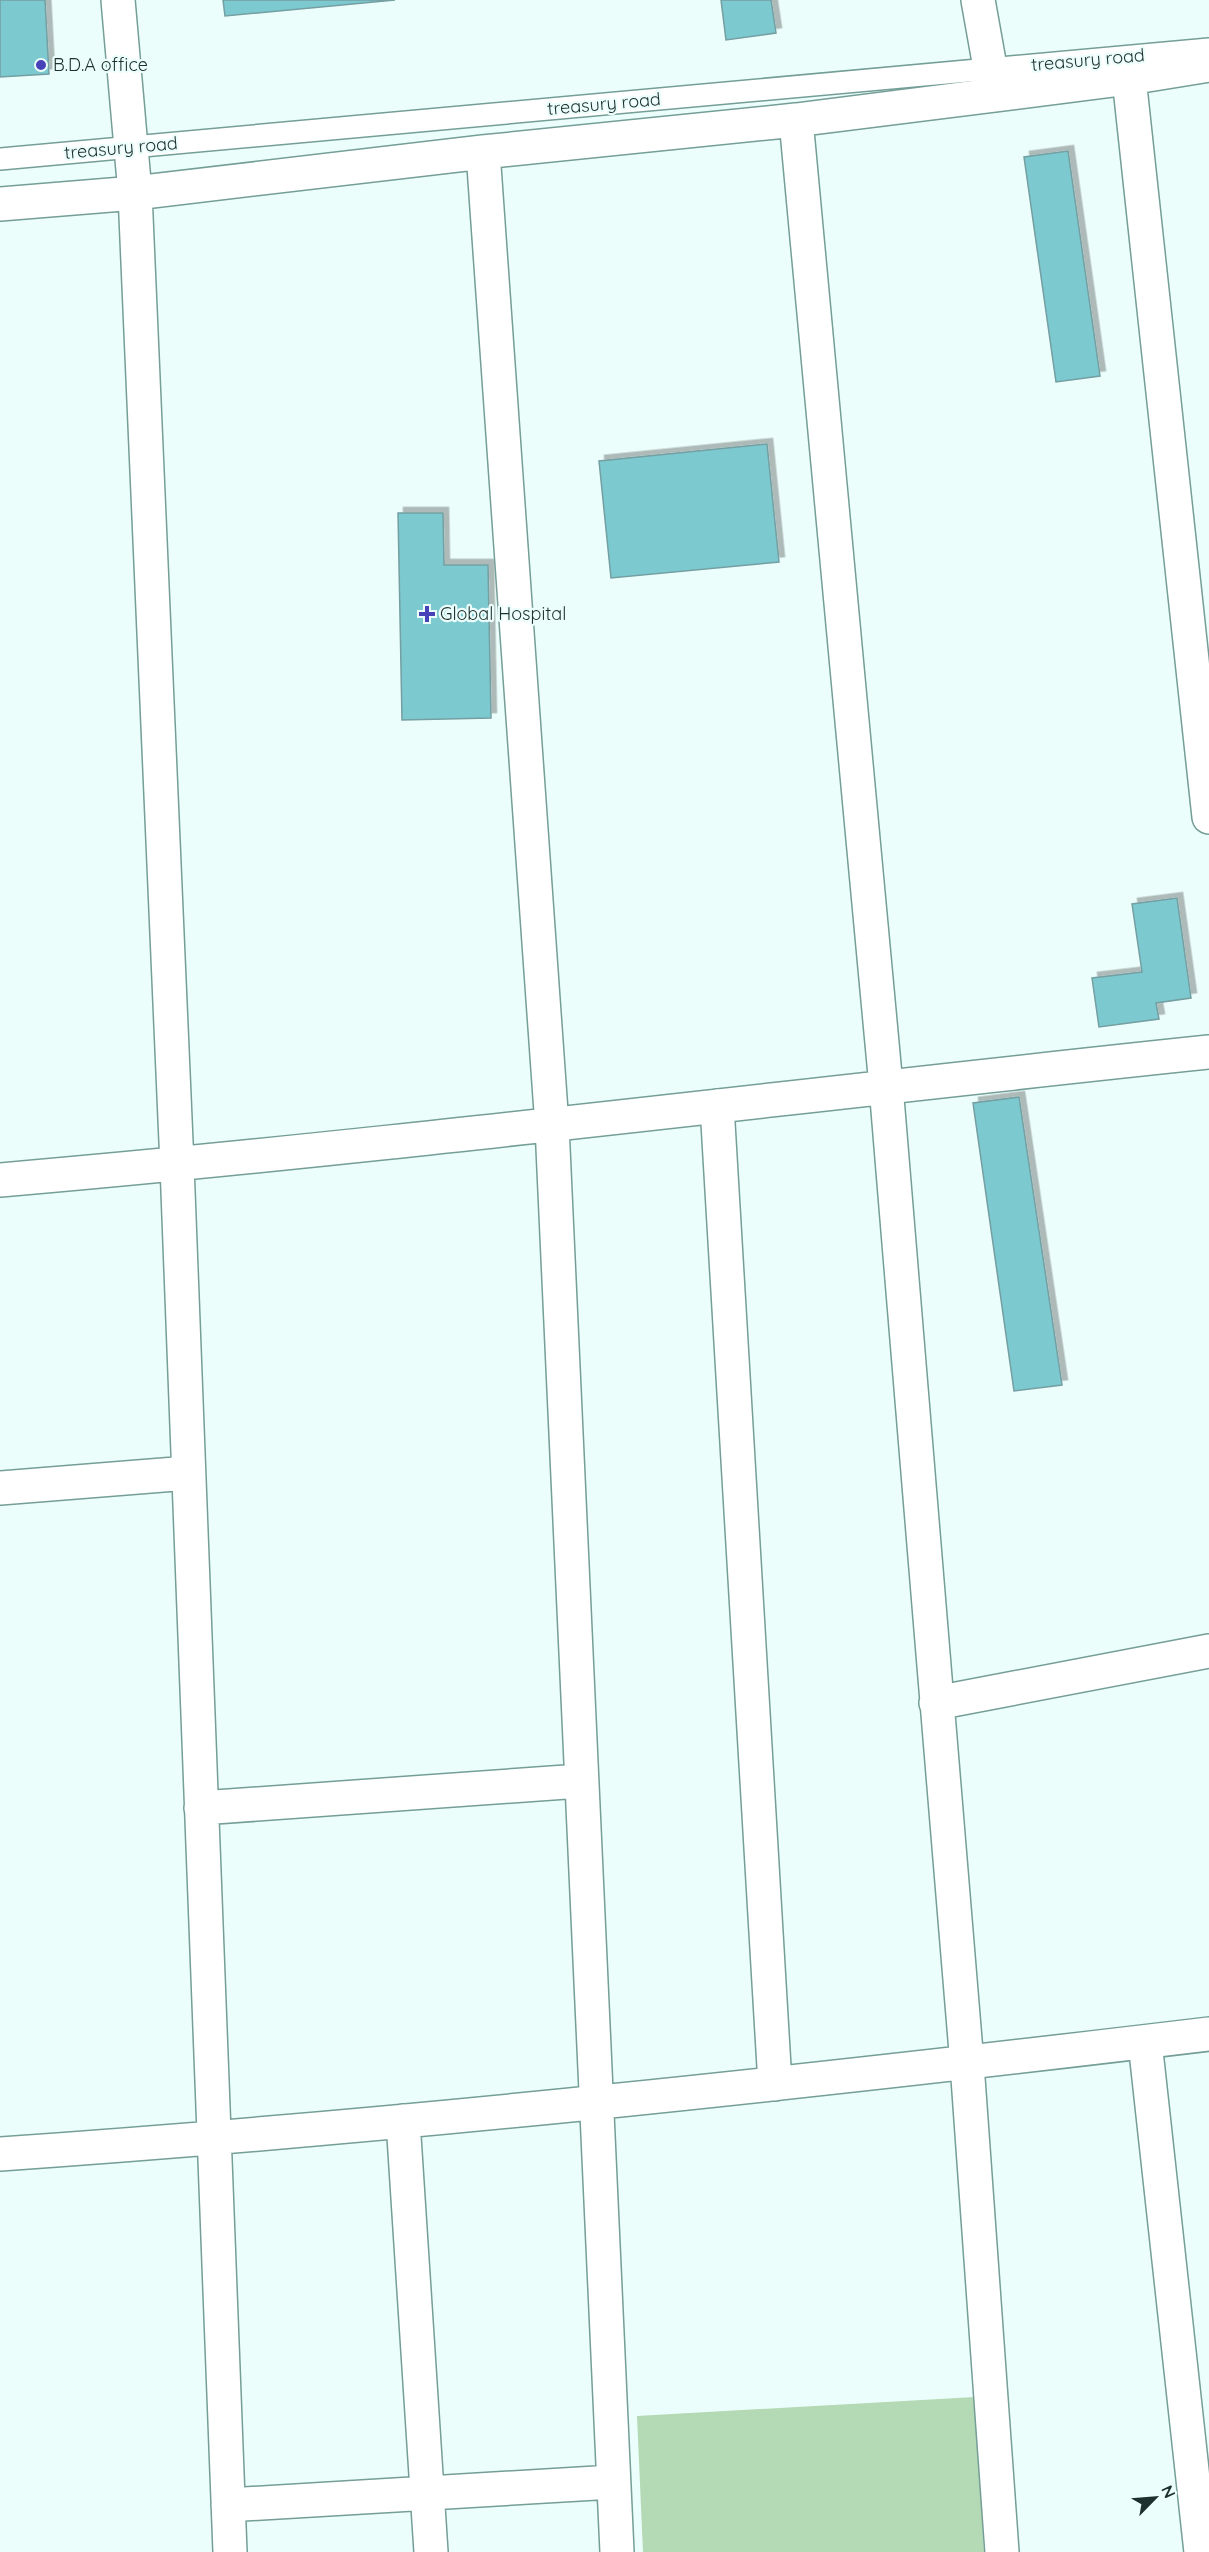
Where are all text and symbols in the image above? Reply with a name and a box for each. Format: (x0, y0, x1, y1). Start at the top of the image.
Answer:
street label: treasury road (1030, 43, 1146, 76)
place label: B.D.A office (53, 53, 148, 76)
marker: B.D.A office (34, 58, 48, 72)
street label: treasury road (546, 87, 662, 120)
street label: treasury road (63, 131, 179, 164)
place label: Global Hospital (440, 602, 566, 625)
marker: Global Hospital (418, 605, 436, 623)
north arrow (1125, 2468, 1185, 2528)
text: N (1157, 2482, 1180, 2501)

